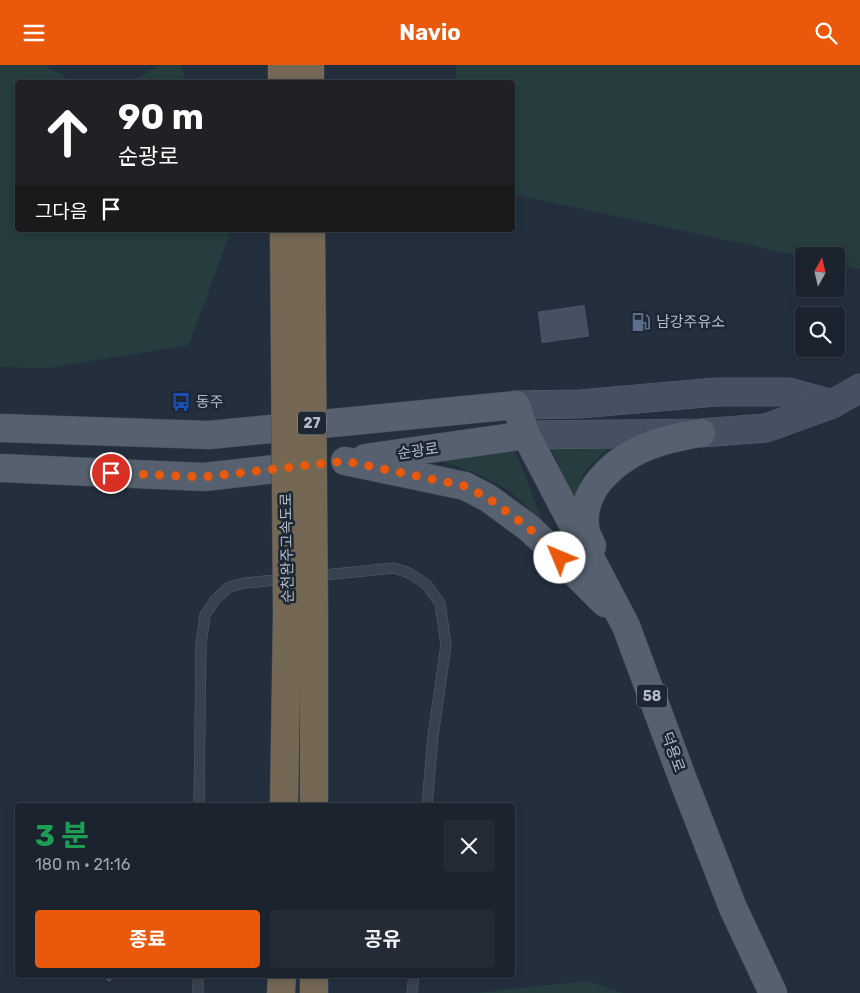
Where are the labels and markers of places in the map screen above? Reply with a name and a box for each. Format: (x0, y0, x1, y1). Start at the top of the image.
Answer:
fuel station icon: 남강주유소 (630, 311, 652, 333)
place label: 남강주유소 (656, 313, 725, 331)
bus stop icon: 동주 (170, 391, 192, 413)
place label: 동주 (196, 393, 224, 411)
pin (90, 452, 132, 494)

